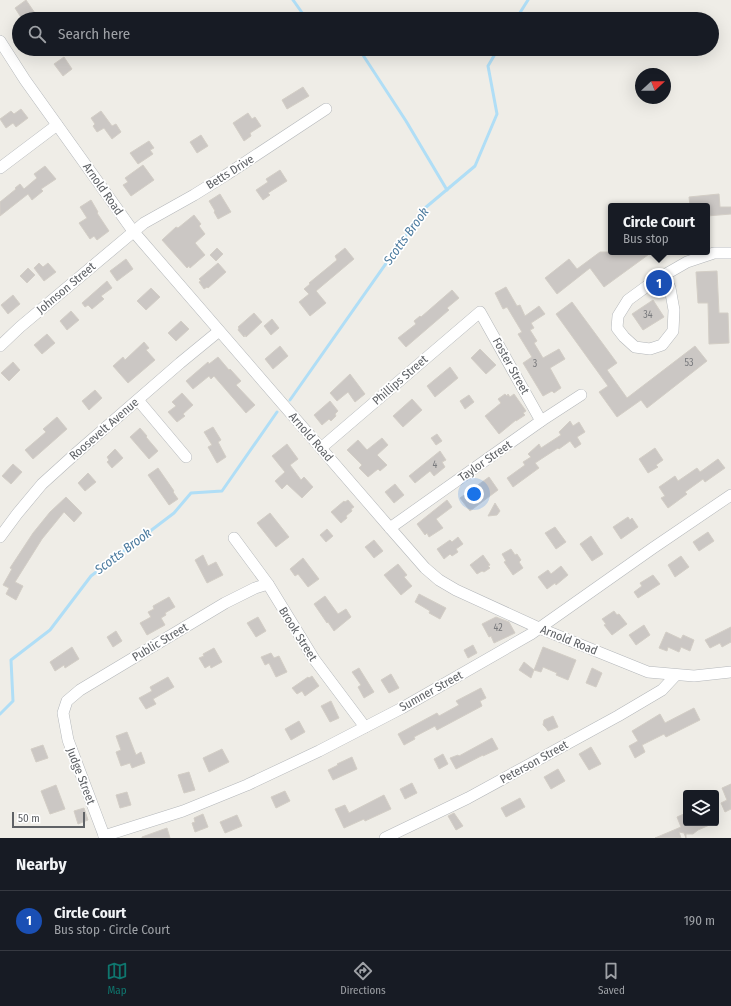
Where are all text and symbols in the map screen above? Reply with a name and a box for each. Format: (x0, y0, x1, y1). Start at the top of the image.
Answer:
search box (12, 12, 719, 56)
icon: search (26, 23, 48, 45)
text: Search here (58, 25, 130, 43)
north arrow (635, 68, 671, 104)
street label: Betts Drive (204, 152, 257, 192)
street label: Arnold Road (80, 160, 126, 218)
popup (608, 203, 710, 255)
water label: Scotts Brook (380, 204, 432, 268)
text: Circle Court (623, 213, 695, 231)
text: Bus stop (623, 231, 669, 246)
street label: Johnson Street (34, 259, 98, 317)
pin: 1 (646, 268, 672, 298)
house number: 34 (643, 309, 653, 321)
street label: Foster Street (490, 335, 532, 397)
street label: Phillips Street (370, 352, 431, 408)
house number: 53 (684, 357, 694, 369)
house number: 3 (533, 358, 538, 370)
street label: Roosevelt Avenue (67, 395, 142, 463)
street label: Arnold Road (286, 410, 336, 464)
street label: Taylor Street (456, 437, 514, 485)
house number: 4 (433, 459, 438, 471)
your location (464, 484, 484, 504)
water label: Scotts Brook (91, 525, 155, 578)
street label: Brook Street (276, 604, 320, 664)
street label: Public Street (130, 620, 190, 664)
house number: 42 (493, 622, 503, 634)
street label: Arnold Road (538, 622, 600, 658)
street label: Sumner Street (397, 668, 465, 714)
street label: Peterson Street (498, 738, 571, 786)
street label: Judge Street (64, 746, 98, 806)
map controls (683, 790, 719, 826)
button: layers (683, 790, 719, 826)
scale bar (12, 810, 85, 829)
text: 50 m (18, 812, 40, 825)
text: Nearby (16, 854, 67, 875)
text: Circle Court (54, 904, 126, 922)
text: 1 (26, 913, 32, 928)
text: 190 m (684, 913, 715, 928)
text: Bus stop · Circle Court (54, 922, 170, 937)
tab: Map (106, 960, 128, 997)
tab: Directions (340, 960, 386, 997)
tab: Saved (598, 960, 625, 997)

